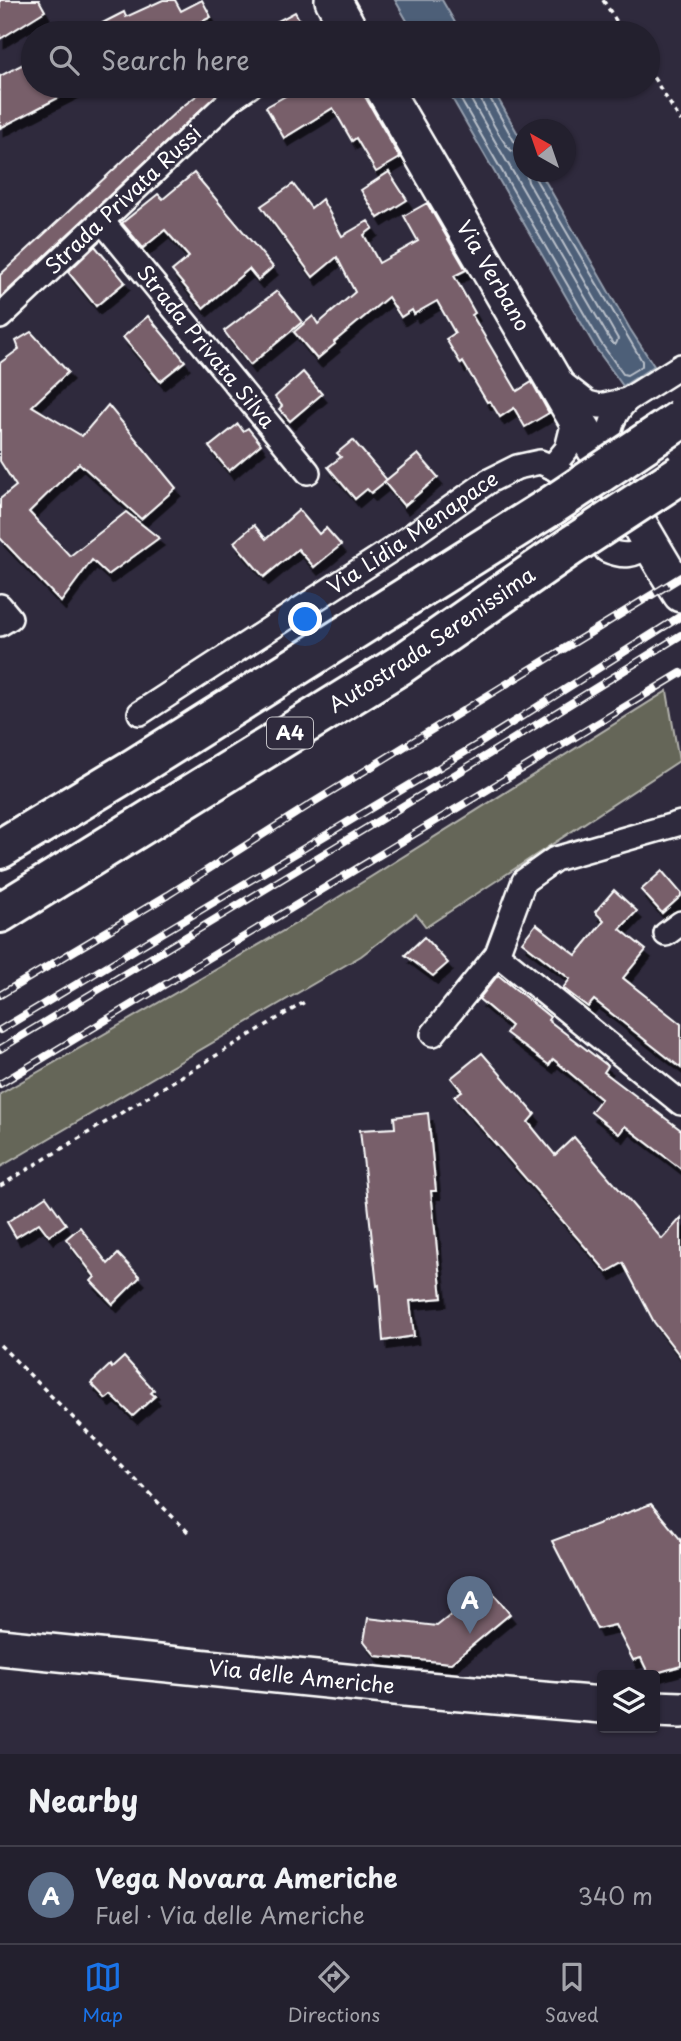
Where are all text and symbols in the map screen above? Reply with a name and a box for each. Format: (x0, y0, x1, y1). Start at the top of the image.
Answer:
search box (21, 21, 660, 98)
text: Search here (101, 40, 250, 79)
icon: search (45, 41, 83, 79)
street label: Strada Privata Russi (37, 117, 208, 281)
north arrow (513, 119, 576, 182)
street label: Via Verbano (450, 214, 540, 337)
street label: Strada Privata Silva (130, 257, 284, 435)
street label: Via Lidia Menapace (320, 461, 503, 601)
street label: Autostrada Serenissima (322, 557, 541, 720)
your location (288, 602, 322, 636)
road number: A4 (267, 718, 313, 748)
pin: A (447, 1576, 493, 1634)
street label: Via delle Americhe (207, 1650, 396, 1701)
map controls (597, 1670, 660, 1733)
button: layers (597, 1670, 660, 1733)
text: Nearby (28, 1777, 138, 1822)
text: Vega Novara Americhe (95, 1858, 398, 1897)
text: A (42, 1878, 60, 1913)
text: 340 m (578, 1878, 653, 1913)
text: Fuel · Via delle Americhe (95, 1897, 365, 1932)
tab: Map (82, 1958, 123, 2028)
tab: Directions (288, 1958, 380, 2028)
tab: Saved (545, 1958, 599, 2028)

